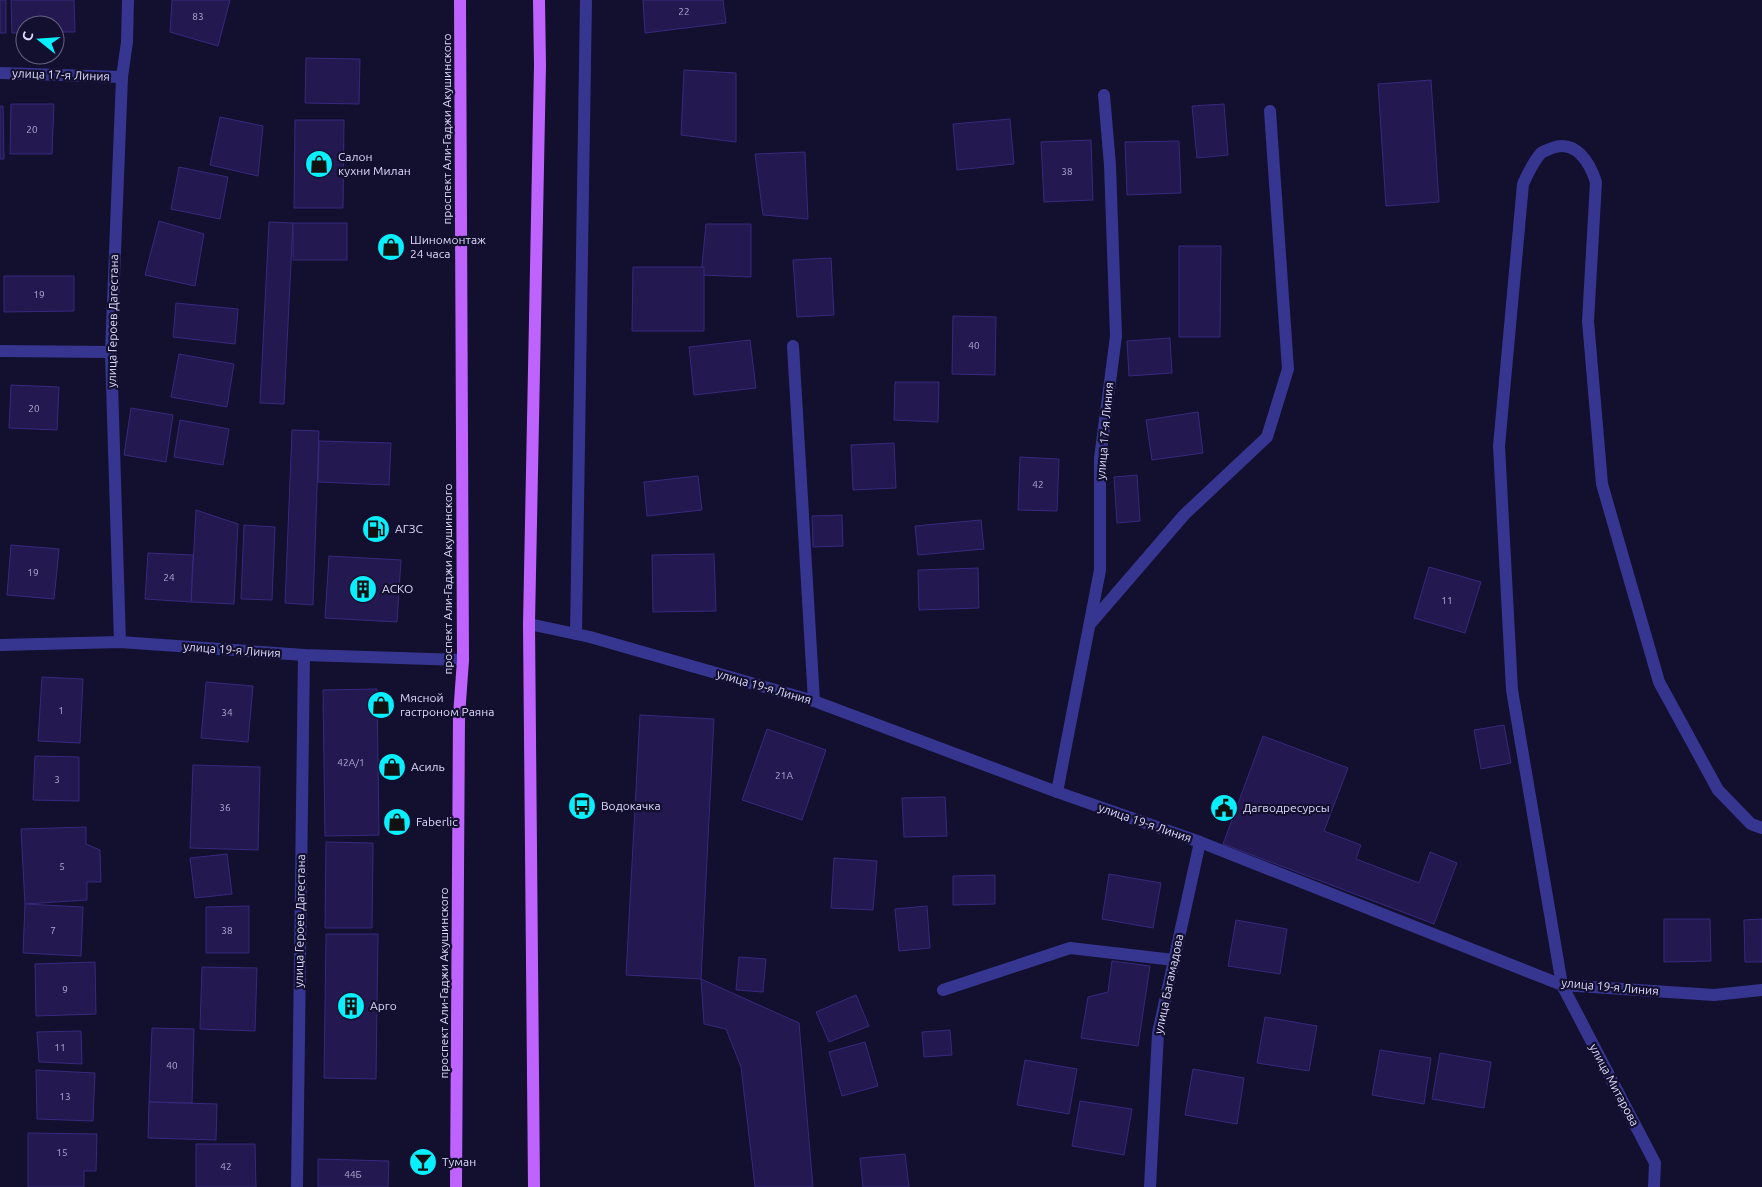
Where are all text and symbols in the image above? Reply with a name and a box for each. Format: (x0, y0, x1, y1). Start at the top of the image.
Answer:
house number: 22 (678, 6, 690, 17)
house number: 83 (192, 11, 204, 22)
north arrow (15, 15, 65, 65)
text: С (19, 30, 37, 43)
street label: проспект Али-Гаджи Акушинского (440, 33, 453, 225)
street label: улица 17-я Линия (12, 66, 110, 83)
house number: 20 (26, 124, 38, 135)
shop icon: Салон кухни Милан (304, 149, 334, 179)
place label: Салон кухни Милан (338, 150, 411, 177)
house number: 38 (1061, 166, 1073, 177)
shop icon: Шиномонтаж 24 часа (376, 232, 406, 262)
place label: Шиномонтаж 24 часа (410, 233, 486, 260)
street label: улица Героев Дагестана (105, 254, 120, 388)
house number: 19 (33, 289, 45, 300)
house number: 40 (968, 340, 980, 351)
street label: улица 17-я Линия (1094, 382, 1115, 480)
house number: 20 (28, 403, 40, 414)
house number: 42 (1032, 479, 1044, 490)
street label: проспект Али-Гаджи Акушинского (441, 483, 454, 675)
fuel station icon: АГЗС (361, 514, 391, 544)
place label: АГЗС (395, 522, 423, 535)
house number: 19 (27, 567, 39, 578)
house number: 24 (163, 572, 175, 583)
building icon: АСКО (348, 574, 378, 604)
place label: АСКО (382, 582, 413, 595)
house number: 11 (1441, 595, 1453, 606)
street label: улица 19-я Линия (183, 640, 281, 659)
street label: улица 19-я Линия (715, 667, 813, 706)
shop icon: Мясной гастроном Раяна (366, 690, 396, 720)
place label: Мясной гастроном Раяна (400, 691, 494, 718)
house number: 1 (58, 705, 64, 716)
house number: 34 (221, 707, 233, 718)
shop icon: Асиль (377, 752, 407, 782)
house number: 42А/1 (337, 757, 365, 768)
place label: Асиль (411, 760, 445, 773)
house number: 21А (775, 770, 793, 781)
house number: 3 (54, 774, 60, 785)
bus stop icon: Водокачка (567, 791, 597, 821)
public building icon: Дагводресурсы (1209, 793, 1239, 823)
place label: Водокачка (601, 799, 661, 812)
street label: улица 19-я Линия (1097, 800, 1194, 845)
place label: Дагводресурсы (1243, 801, 1330, 814)
house number: 36 (219, 802, 231, 813)
shop icon: Faberlic (382, 807, 412, 837)
place label: Faberlic (416, 815, 458, 828)
street label: улица Героев Дагестана (292, 854, 307, 988)
house number: 5 (59, 861, 65, 872)
street label: проспект Али-Гаджи Акушинского (437, 887, 450, 1079)
house number: 7 (50, 925, 56, 936)
house number: 38 (221, 925, 233, 936)
street label: улица Багамадова (1152, 933, 1185, 1035)
street label: улица 19-я Линия (1561, 976, 1659, 997)
house number: 9 (62, 984, 68, 995)
building icon: Арго (336, 991, 366, 1021)
place label: Арго (370, 999, 397, 1012)
street label: улица Митарова (1587, 1041, 1642, 1128)
house number: 11 (54, 1042, 66, 1053)
house number: 40 (166, 1060, 178, 1071)
house number: 13 (59, 1091, 71, 1102)
house number: 15 (56, 1147, 68, 1158)
bar icon: Туман (408, 1147, 438, 1177)
place label: Туман (442, 1155, 476, 1168)
house number: 42 (220, 1161, 232, 1172)
house number: 44Б (344, 1169, 362, 1180)

